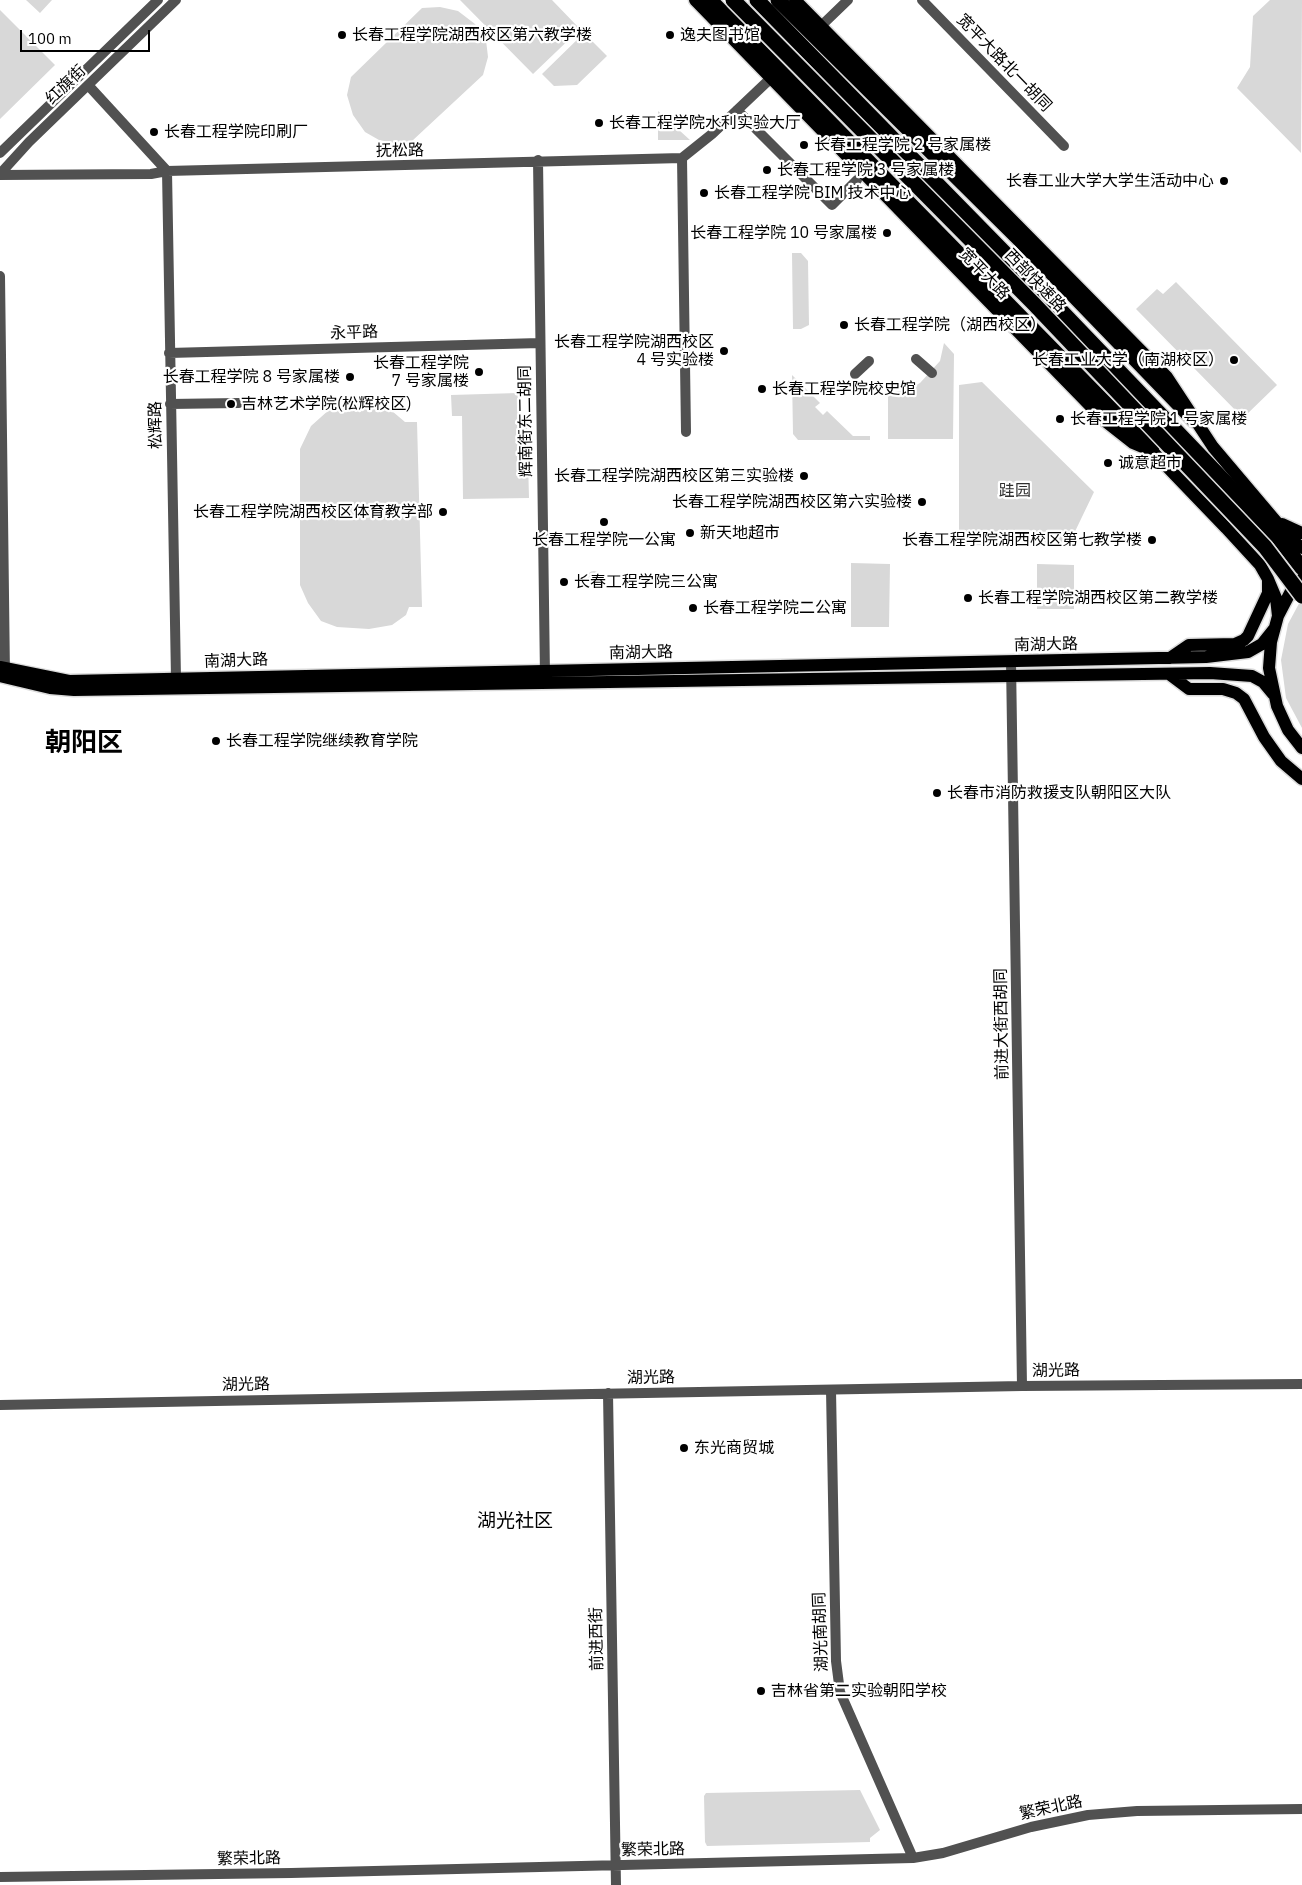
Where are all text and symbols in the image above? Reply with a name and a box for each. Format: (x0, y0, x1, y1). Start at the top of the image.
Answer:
street label: 宽平大路北一胡同 (953, 10, 1055, 116)
scale bar (22, 20, 152, 52)
place label: 长春工程学院湖西校区第六教学楼 (352, 25, 592, 45)
place label: 逸夫图书馆 (680, 25, 760, 45)
text: 100 m (28, 29, 72, 48)
marker: 长春工程学院湖西校区第六教学楼 (336, 29, 348, 41)
marker: 逸夫图书馆 (664, 29, 676, 41)
street label: 红旗街 (42, 61, 90, 109)
place label: 长春工程学院水利实验大厅 (609, 113, 801, 133)
marker: 长春工程学院水利实验大厅 (593, 117, 605, 129)
place label: 长春工程学院印刷厂 (164, 122, 308, 142)
marker: 长春工程学院印刷厂 (148, 126, 160, 138)
place label: 长春工程学院 2 号家属楼 (814, 135, 991, 155)
marker: 长春工程学院 2 号家属楼 (798, 139, 810, 151)
street label: 抚松路 (376, 141, 424, 161)
place label: 长春工程学院 3 号家属楼 (777, 160, 954, 180)
marker: 长春工程学院 3 号家属楼 (761, 164, 773, 176)
place label: 长春工业大学大学生活动中心 (1006, 171, 1214, 191)
marker: 长春工业大学大学生活动中心 (1218, 175, 1230, 187)
place label: 长春工程学院 BIM 技术中心 (714, 183, 911, 203)
marker: 长春工程学院 BIM 技术中心 (698, 187, 710, 199)
place label: 长春工程学院 10 号家属楼 (690, 223, 877, 243)
marker: 长春工程学院 10 号家属楼 (881, 227, 893, 239)
street label: 宽平大路 (955, 244, 1013, 304)
street label: 西部快速路 (1000, 246, 1070, 316)
place label: 长春工程学院（湖西校区） (854, 315, 1046, 335)
marker: 长春工程学院（湖西校区） (838, 319, 850, 331)
street label: 永平路 (330, 323, 378, 343)
place label: 长春工程学院湖西校区 4 号实验楼 (554, 332, 714, 370)
marker: 长春工程学院湖西校区 4 号实验楼 (718, 345, 730, 357)
place label: 长春工业大学（南湖校区） (1032, 350, 1224, 370)
place label: 长春工程学院 7 号家属楼 (373, 353, 469, 391)
marker: 长春工业大学（南湖校区） (1228, 354, 1240, 366)
street label: 辉南街东二胡同 (515, 365, 537, 477)
marker: 长春工程学院 7 号家属楼 (473, 366, 485, 378)
place label: 长春工程学院 8 号家属楼 (163, 367, 340, 387)
marker: 长春工程学院 8 号家属楼 (344, 371, 356, 383)
place label: 长春工程学院校史馆 (772, 379, 916, 399)
marker: 长春工程学院校史馆 (756, 383, 768, 395)
place label: 吉林艺术学院(松辉校区) (241, 394, 412, 414)
marker: 吉林艺术学院(松辉校区) (225, 398, 237, 410)
street label: 松辉路 (146, 401, 166, 449)
place label: 长春工程学院 1 号家属楼 (1070, 409, 1247, 429)
marker: 长春工程学院 1 号家属楼 (1054, 413, 1066, 425)
place label: 诚意超市 (1118, 453, 1182, 473)
marker: 诚意超市 (1102, 457, 1114, 469)
place label: 长春工程学院湖西校区第三实验楼 (554, 466, 794, 486)
marker: 长春工程学院湖西校区第三实验楼 (798, 470, 810, 482)
park label: 跬园 (999, 481, 1031, 501)
place label: 长春工程学院湖西校区第六实验楼 (672, 492, 912, 512)
marker: 长春工程学院湖西校区第六实验楼 (916, 496, 928, 508)
place label: 长春工程学院湖西校区体育教学部 (193, 502, 433, 522)
marker: 长春工程学院湖西校区体育教学部 (437, 506, 449, 518)
marker: 长春工程学院一公寓 (598, 516, 610, 528)
place label: 新天地超市 (700, 523, 780, 543)
marker: 新天地超市 (684, 527, 696, 539)
place label: 长春工程学院一公寓 (532, 530, 676, 550)
place label: 长春工程学院湖西校区第七教学楼 (902, 530, 1142, 550)
marker: 长春工程学院湖西校区第七教学楼 (1146, 534, 1158, 546)
place label: 长春工程学院三公寓 (574, 572, 718, 592)
marker: 长春工程学院三公寓 (558, 576, 570, 588)
place label: 长春工程学院湖西校区第二教学楼 (978, 588, 1218, 608)
marker: 长春工程学院湖西校区第二教学楼 (962, 592, 974, 604)
place label: 长春工程学院二公寓 (703, 598, 847, 618)
marker: 长春工程学院二公寓 (687, 602, 699, 614)
street label: 南湖大路 (1014, 635, 1078, 655)
street label: 南湖大路 (609, 643, 673, 663)
street label: 南湖大路 (204, 650, 268, 672)
district label: 朝阳区 (45, 727, 123, 759)
place label: 长春工程学院继续教育学院 (226, 731, 418, 751)
marker: 长春工程学院继续教育学院 (210, 735, 222, 747)
place label: 长春市消防救援支队朝阳区大队 (947, 783, 1171, 803)
marker: 长春市消防救援支队朝阳区大队 (931, 787, 943, 799)
street label: 前进大街西胡同 (991, 968, 1013, 1080)
street label: 湖光路 (1032, 1361, 1080, 1381)
street label: 湖光路 (627, 1368, 675, 1388)
street label: 湖光路 (222, 1375, 270, 1395)
place label: 东光商贸城 (694, 1438, 774, 1458)
marker: 东光商贸城 (678, 1442, 690, 1454)
district label: 湖光社区 (477, 1511, 553, 1533)
street label: 湖光南胡同 (810, 1592, 832, 1672)
street label: 前进西街 (587, 1607, 607, 1671)
place label: 吉林省第二实验朝阳学校 (771, 1681, 947, 1701)
marker: 吉林省第二实验朝阳学校 (755, 1685, 767, 1697)
street label: 繁荣北路 (1018, 1792, 1084, 1824)
street label: 繁荣北路 (621, 1840, 685, 1860)
street label: 繁荣北路 (217, 1849, 281, 1869)

